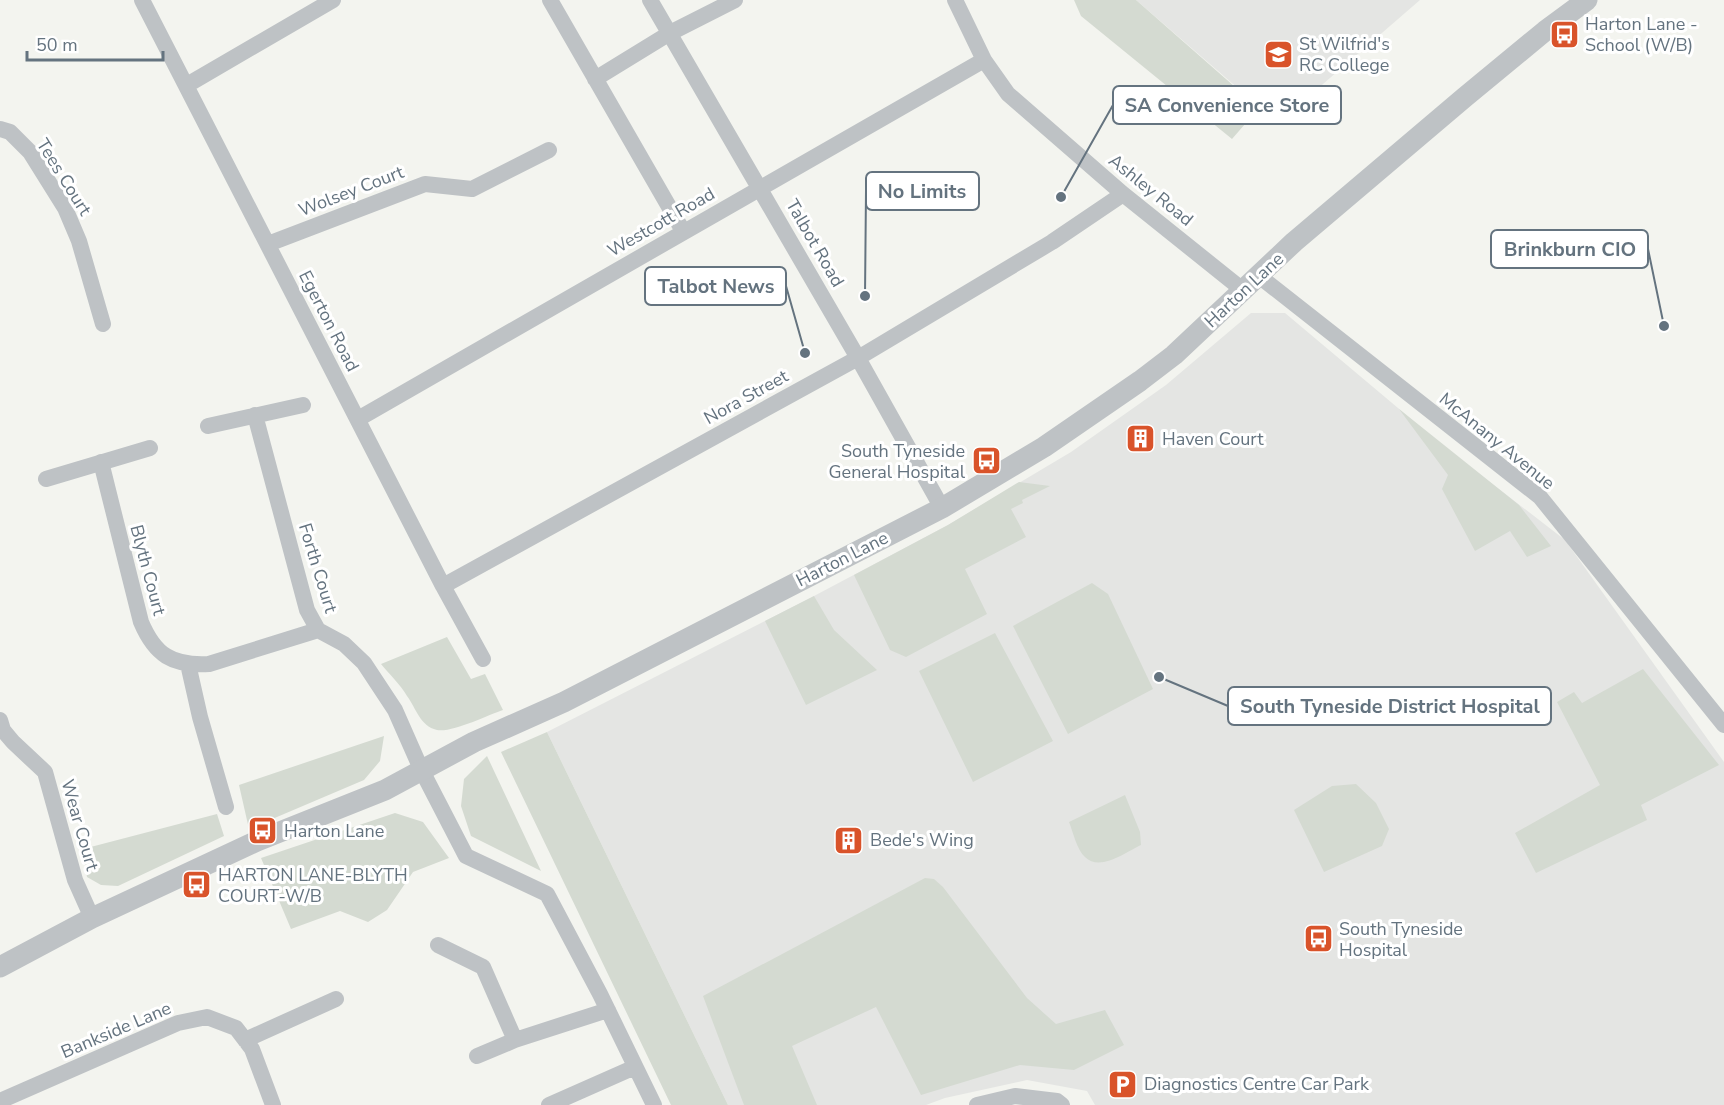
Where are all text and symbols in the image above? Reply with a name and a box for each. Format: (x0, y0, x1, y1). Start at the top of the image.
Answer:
place label: Harton Lane - School (W/B) (1585, 12, 1698, 57)
bus stop icon: Harton Lane - School (W/B) (1548, 18, 1580, 50)
scale bar (27, 24, 164, 62)
place label: St Wilfrid's RC College (1299, 32, 1390, 77)
text: 50 m (36, 33, 78, 57)
school or university icon: St Wilfrid's RC College (1262, 38, 1294, 70)
callout: SA Convenience Store (1113, 86, 1341, 124)
text: SA Convenience Store (1125, 92, 1330, 119)
street label: Tees Court (31, 134, 98, 221)
street label: Ashley Road (1104, 148, 1198, 232)
street label: Wolsey Court (295, 160, 408, 222)
callout: No Limits (866, 172, 979, 210)
text: No Limits (878, 178, 966, 205)
street label: Westcott Road (603, 182, 719, 262)
street label: Talbot Road (780, 195, 850, 291)
callout: Brinkburn CIO (1491, 230, 1648, 268)
text: Brinkburn CIO (1504, 236, 1636, 263)
street label: Harton Lane (1199, 247, 1289, 333)
street label: Egerton Road (293, 266, 365, 376)
callout: Talbot News (645, 267, 786, 305)
text: Talbot News (658, 273, 775, 300)
street label: Nora Street (700, 364, 793, 430)
street label: McAnany Avenue (1434, 387, 1560, 495)
building icon: Haven Court (1125, 423, 1157, 455)
place label: Haven Court (1162, 427, 1264, 451)
place label: South Tyneside General Hospital (829, 439, 966, 484)
bus stop icon: South Tyneside General Hospital (970, 445, 1002, 477)
street label: Forth Court (293, 520, 343, 616)
street label: Blyth Court (124, 522, 172, 619)
street label: Harton Lane (792, 526, 892, 592)
callout: South Tyneside District Hospital (1228, 687, 1551, 725)
text: South Tyneside District Hospital (1240, 693, 1541, 720)
street label: Wear Court (56, 777, 105, 874)
bus stop icon: Harton Lane (247, 815, 279, 847)
place label: Harton Lane (284, 819, 384, 843)
building icon: Bede's Wing (833, 824, 865, 856)
place label: Bede's Wing (870, 828, 974, 852)
place label: HARTON LANE-BLYTH COURT-W/B (218, 863, 408, 908)
bus stop icon: HARTON LANE-BLYTH COURT-W/B (181, 869, 213, 901)
place label: South Tyneside Hospital (1339, 917, 1463, 962)
bus stop icon: South Tyneside Hospital (1302, 923, 1334, 955)
street label: Bankside Lane (57, 996, 175, 1064)
parking icon: Diagnostics Centre Car Park (1107, 1068, 1139, 1100)
place label: Diagnostics Centre Car Park (1144, 1072, 1370, 1096)

